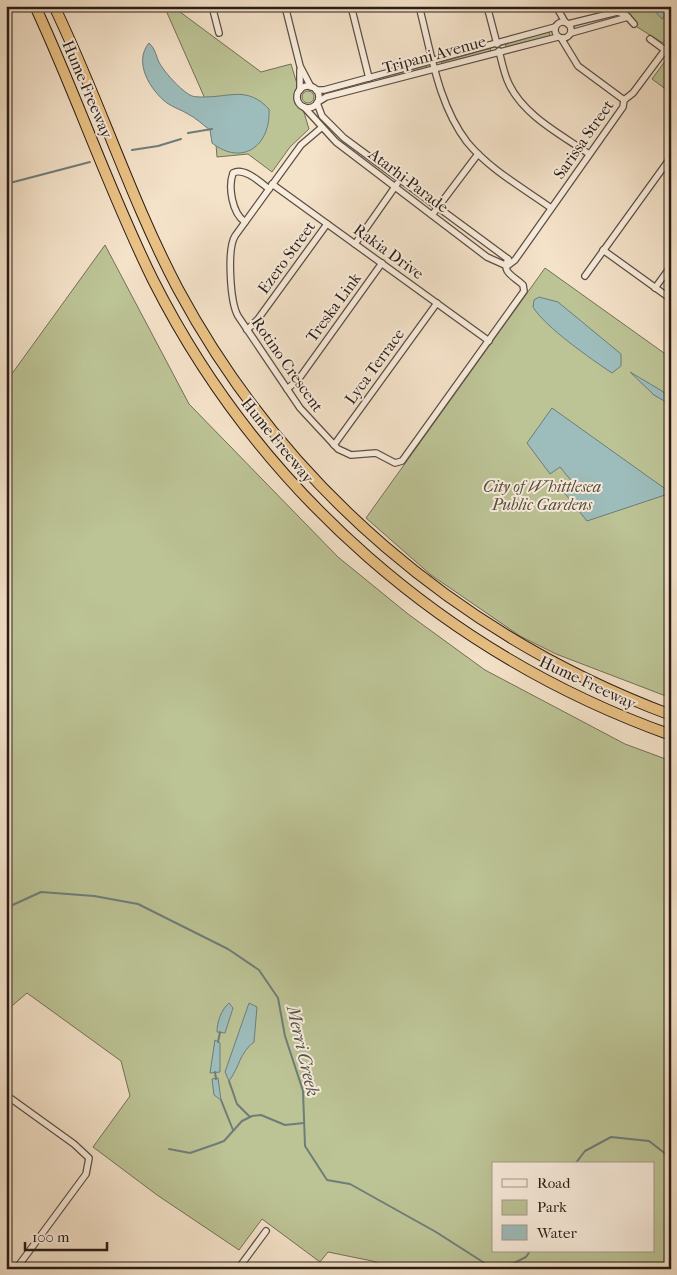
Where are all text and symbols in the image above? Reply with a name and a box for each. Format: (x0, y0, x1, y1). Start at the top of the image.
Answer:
street label: Tripani Avenue (380, 32, 488, 77)
street label: Hume Freeway (58, 37, 117, 141)
street label: Sarissa Street (549, 96, 618, 182)
street label: Atarhi Parade (364, 144, 452, 217)
street label: Ezero Street (254, 217, 319, 297)
street label: Rakia Drive (350, 220, 428, 283)
street label: Treska Link (302, 268, 365, 346)
street label: Rotino Crescent (248, 313, 328, 416)
street label: Lyca Terrace (341, 325, 408, 408)
street label: Hume Freeway (237, 394, 318, 487)
park label: City of Whittlesea Public Gardens (483, 477, 601, 514)
street label: Hume Freeway (536, 652, 640, 713)
water label: Merri Creek (281, 1002, 323, 1098)
legend (492, 1162, 654, 1252)
text: Road (537, 1174, 571, 1192)
text: Park (537, 1198, 567, 1216)
scale bar (25, 1220, 108, 1252)
text: Water (536, 1224, 577, 1242)
text: 100 m (32, 1228, 70, 1246)

